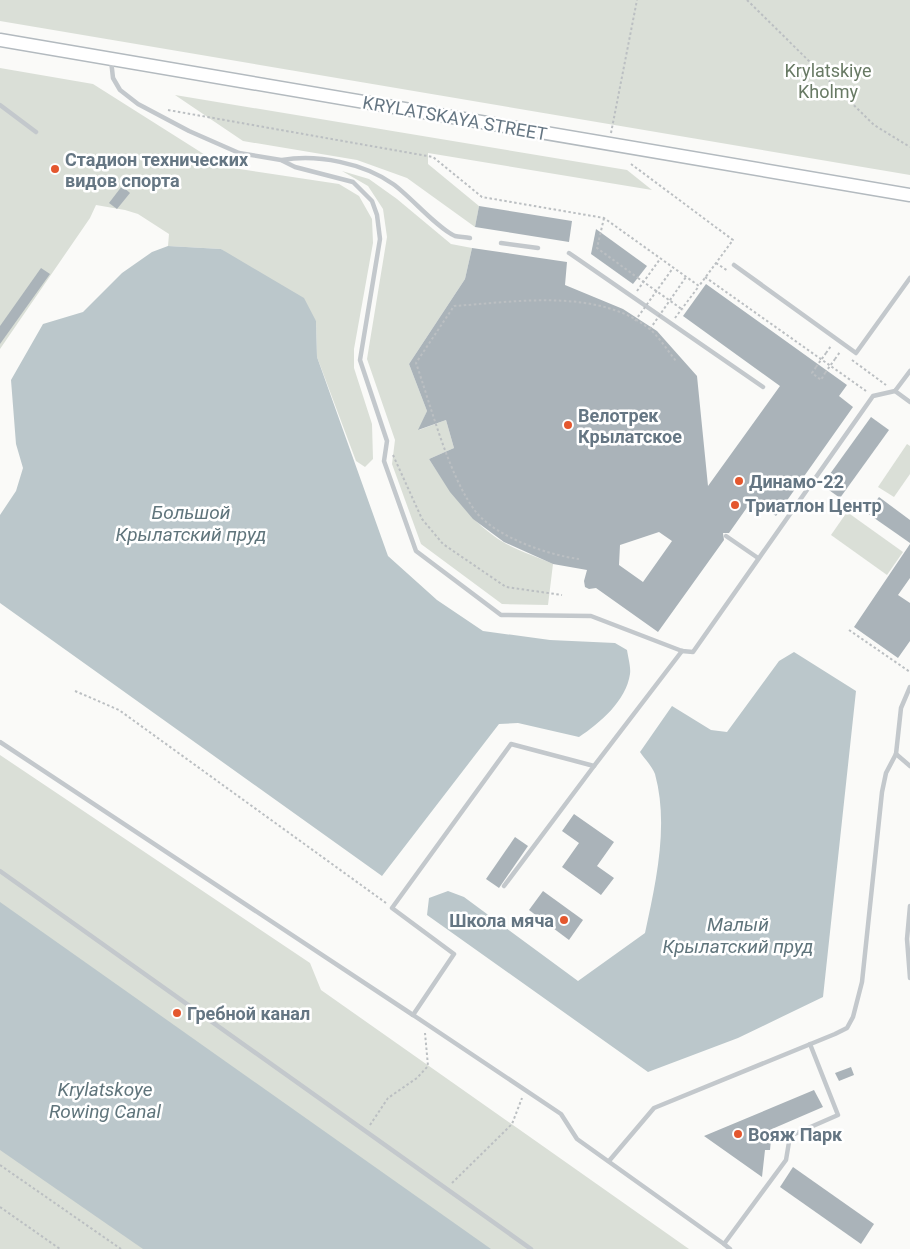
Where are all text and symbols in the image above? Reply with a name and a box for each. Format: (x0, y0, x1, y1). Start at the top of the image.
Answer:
park label: Krylatskiye Kholmy (785, 60, 871, 102)
street label: KRYLATSKAYA STREET (361, 91, 549, 145)
place label: Стадион технических видов спорта (65, 149, 249, 191)
marker: Стадион технических видов спорта (49, 163, 61, 175)
place label: Велотрек Крылатское (578, 405, 682, 447)
marker: Велотрек Крылатское (562, 419, 574, 431)
place label: Динамо-22 (749, 471, 844, 492)
marker: Динамо-22 (733, 475, 745, 487)
place label: Триатлон Центр (745, 495, 882, 516)
marker: Триатлон Центр (729, 499, 741, 511)
water label: Большой Крылатский пруд (116, 501, 266, 546)
place label: Школа мяча (449, 910, 554, 931)
water label: Малый Крылатский пруд (663, 913, 813, 958)
marker: Школа мяча (558, 914, 570, 926)
place label: Гребной канал (187, 1003, 310, 1024)
marker: Гребной канал (171, 1007, 183, 1019)
water label: Krylatskoye Rowing Canal (49, 1078, 162, 1123)
place label: Вояж Парк (748, 1124, 843, 1145)
marker: Вояж Парк (732, 1128, 744, 1140)

